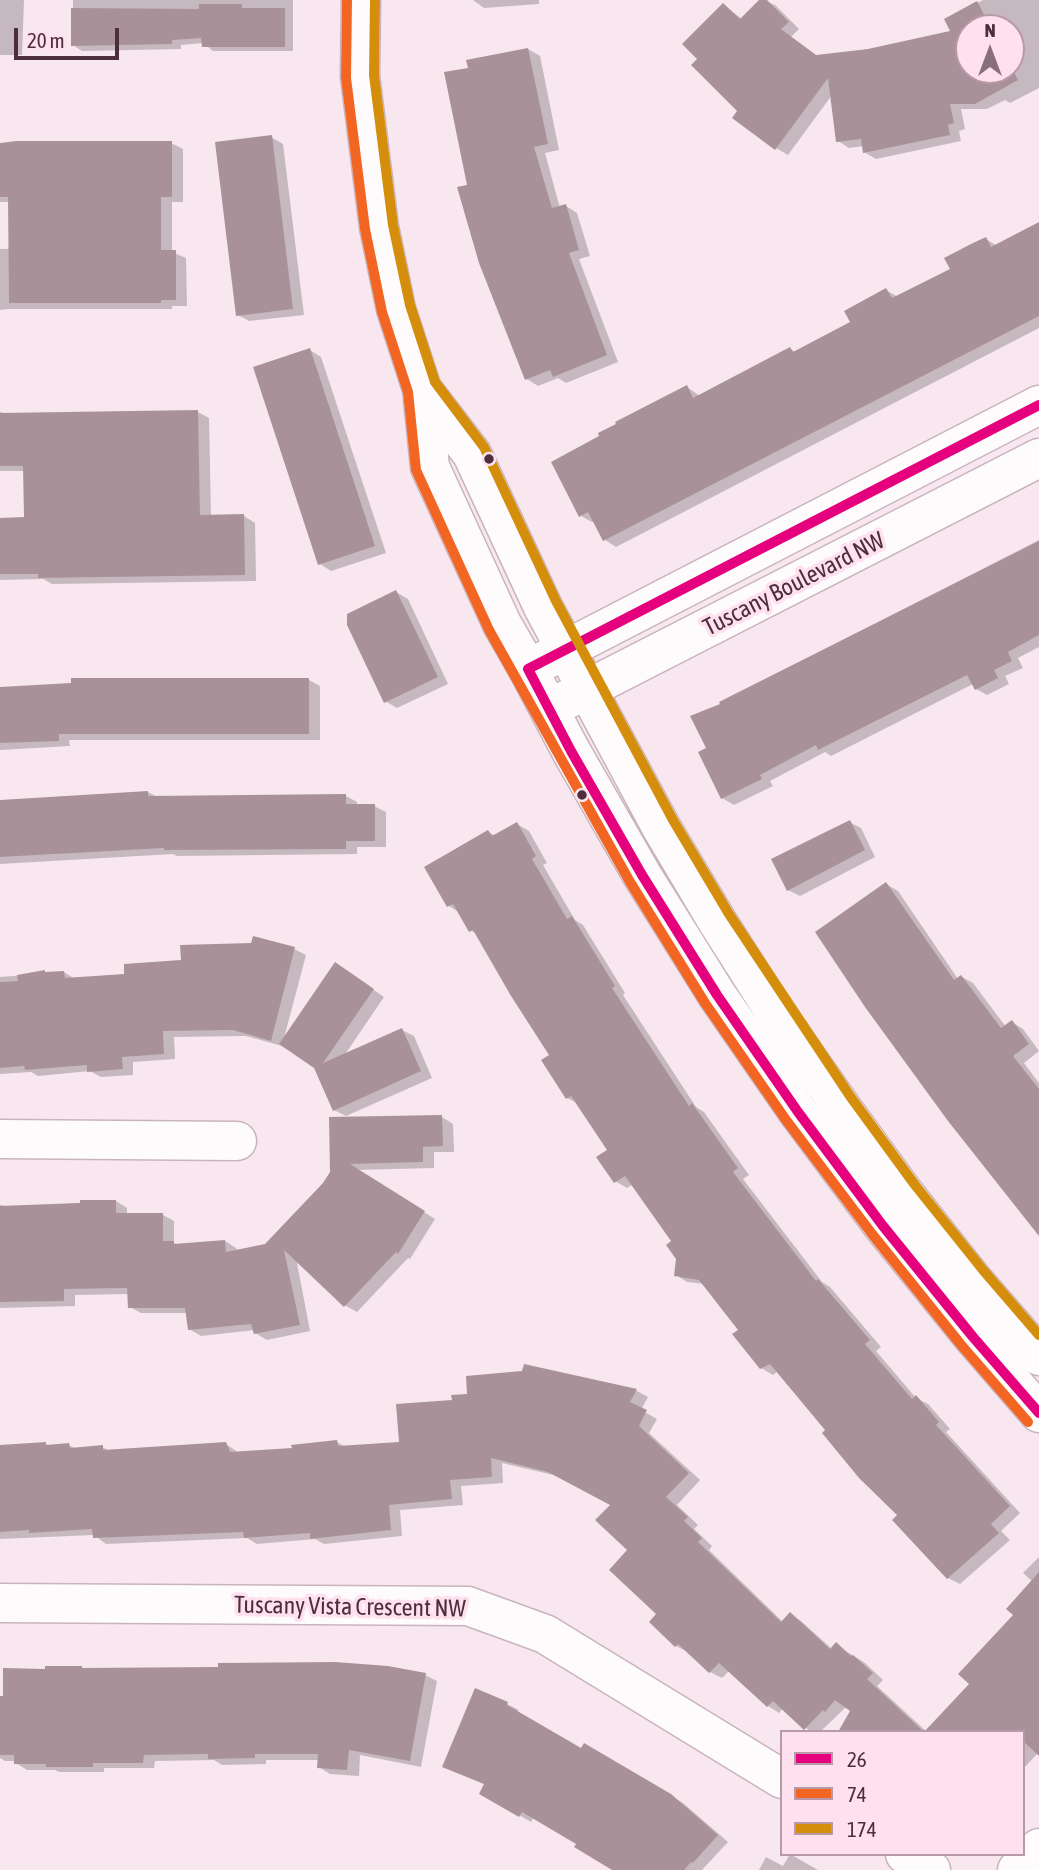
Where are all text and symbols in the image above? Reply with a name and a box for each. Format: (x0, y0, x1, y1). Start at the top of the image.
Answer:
scale bar (18, 14, 122, 58)
north arrow (955, 14, 1025, 84)
text: N (984, 19, 996, 41)
text: 20 m (27, 28, 65, 52)
unlabelled marker (482, 452, 496, 466)
street label: Tuscany Boulevard NW (699, 526, 889, 642)
unlabelled marker (575, 788, 589, 802)
street label: Tuscany Vista Crescent NW (234, 1591, 466, 1623)
legend (780, 1730, 1025, 1856)
text: 26 (847, 1747, 867, 1771)
text: 74 (847, 1782, 867, 1806)
text: 174 (847, 1817, 877, 1841)

